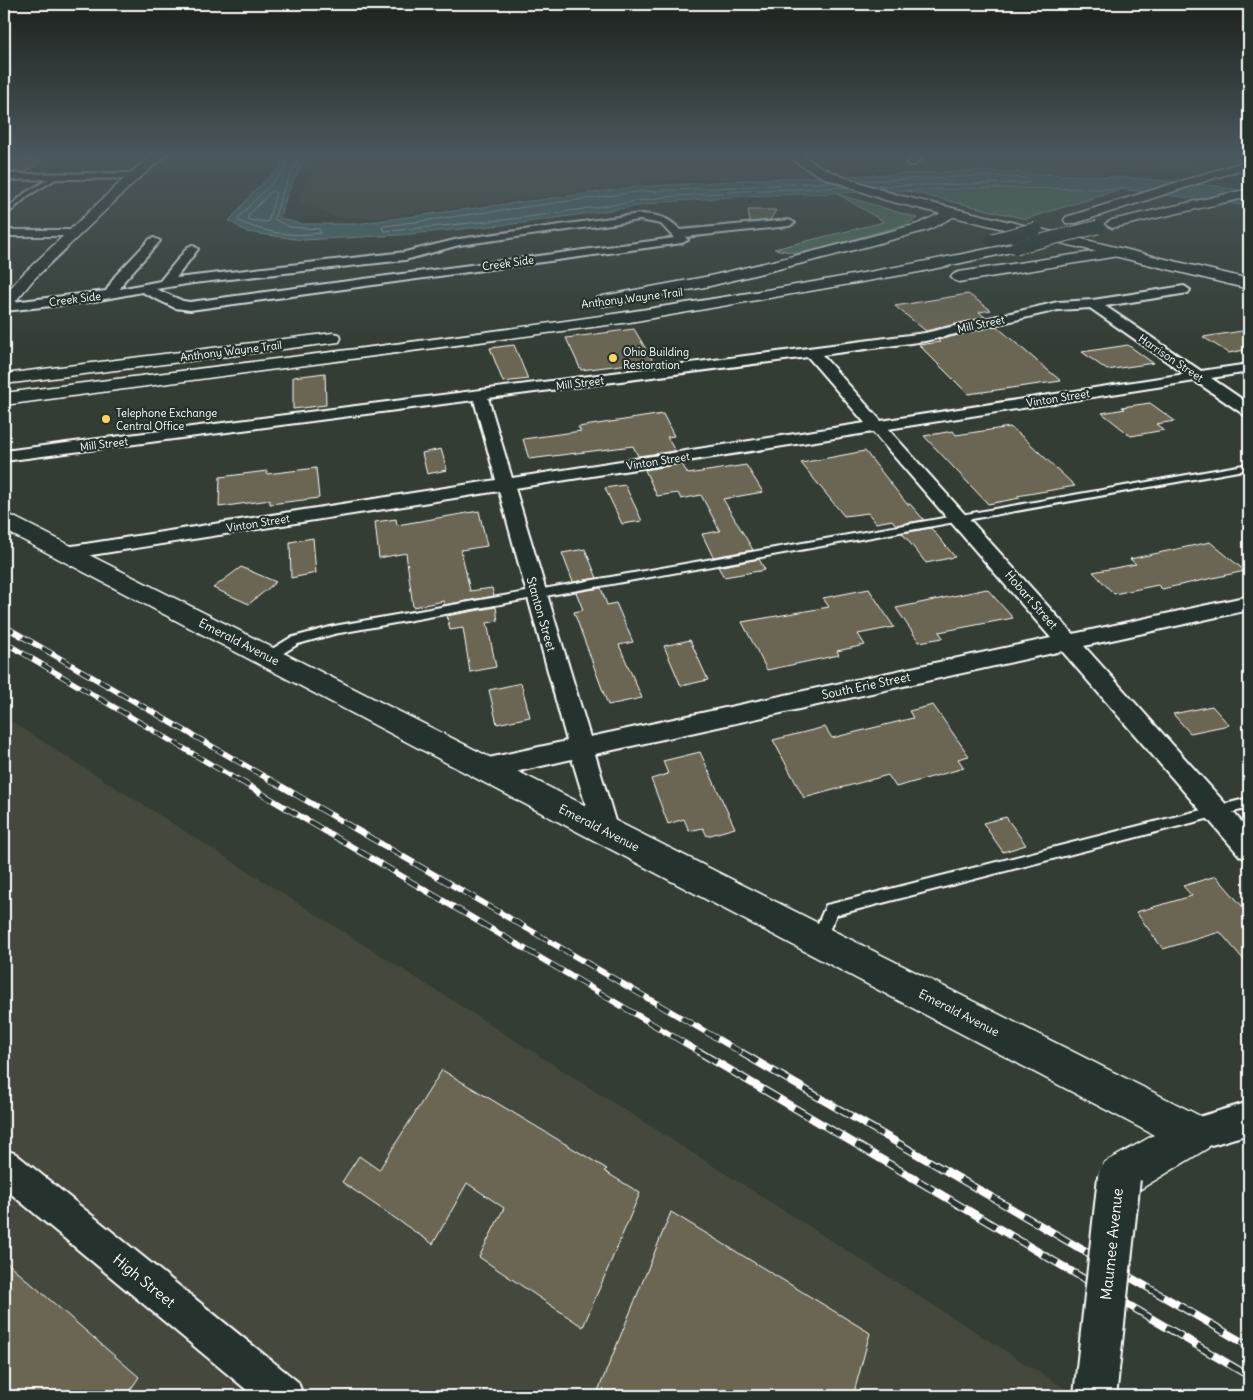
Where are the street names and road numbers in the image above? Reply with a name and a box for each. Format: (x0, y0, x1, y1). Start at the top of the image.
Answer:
street label: Creek Side (481, 252, 535, 274)
street label: Anthony Wayne Trail (580, 285, 684, 311)
street label: Creek Side (48, 289, 102, 309)
street label: Mill Street (956, 312, 1006, 336)
street label: Harrison Street (1136, 331, 1206, 385)
street label: Anthony Wayne Trail (179, 338, 283, 364)
street label: Mill Street (555, 373, 605, 393)
street label: Vinton Street (1025, 386, 1091, 410)
street label: Mill Street (79, 434, 129, 454)
street label: Vinton Street (625, 449, 691, 473)
street label: Vinton Street (225, 511, 291, 535)
street label: Hobart Street (1002, 567, 1061, 632)
street label: Stanton Street (524, 575, 559, 653)
street label: Emerald Avenue (196, 615, 282, 668)
street label: South Erie Street (820, 669, 912, 702)
street label: Emerald Avenue (556, 801, 642, 854)
street label: Emerald Avenue (916, 986, 1002, 1039)
street label: Maumee Avenue (1096, 1187, 1127, 1301)
street label: High Street (109, 1250, 179, 1312)

